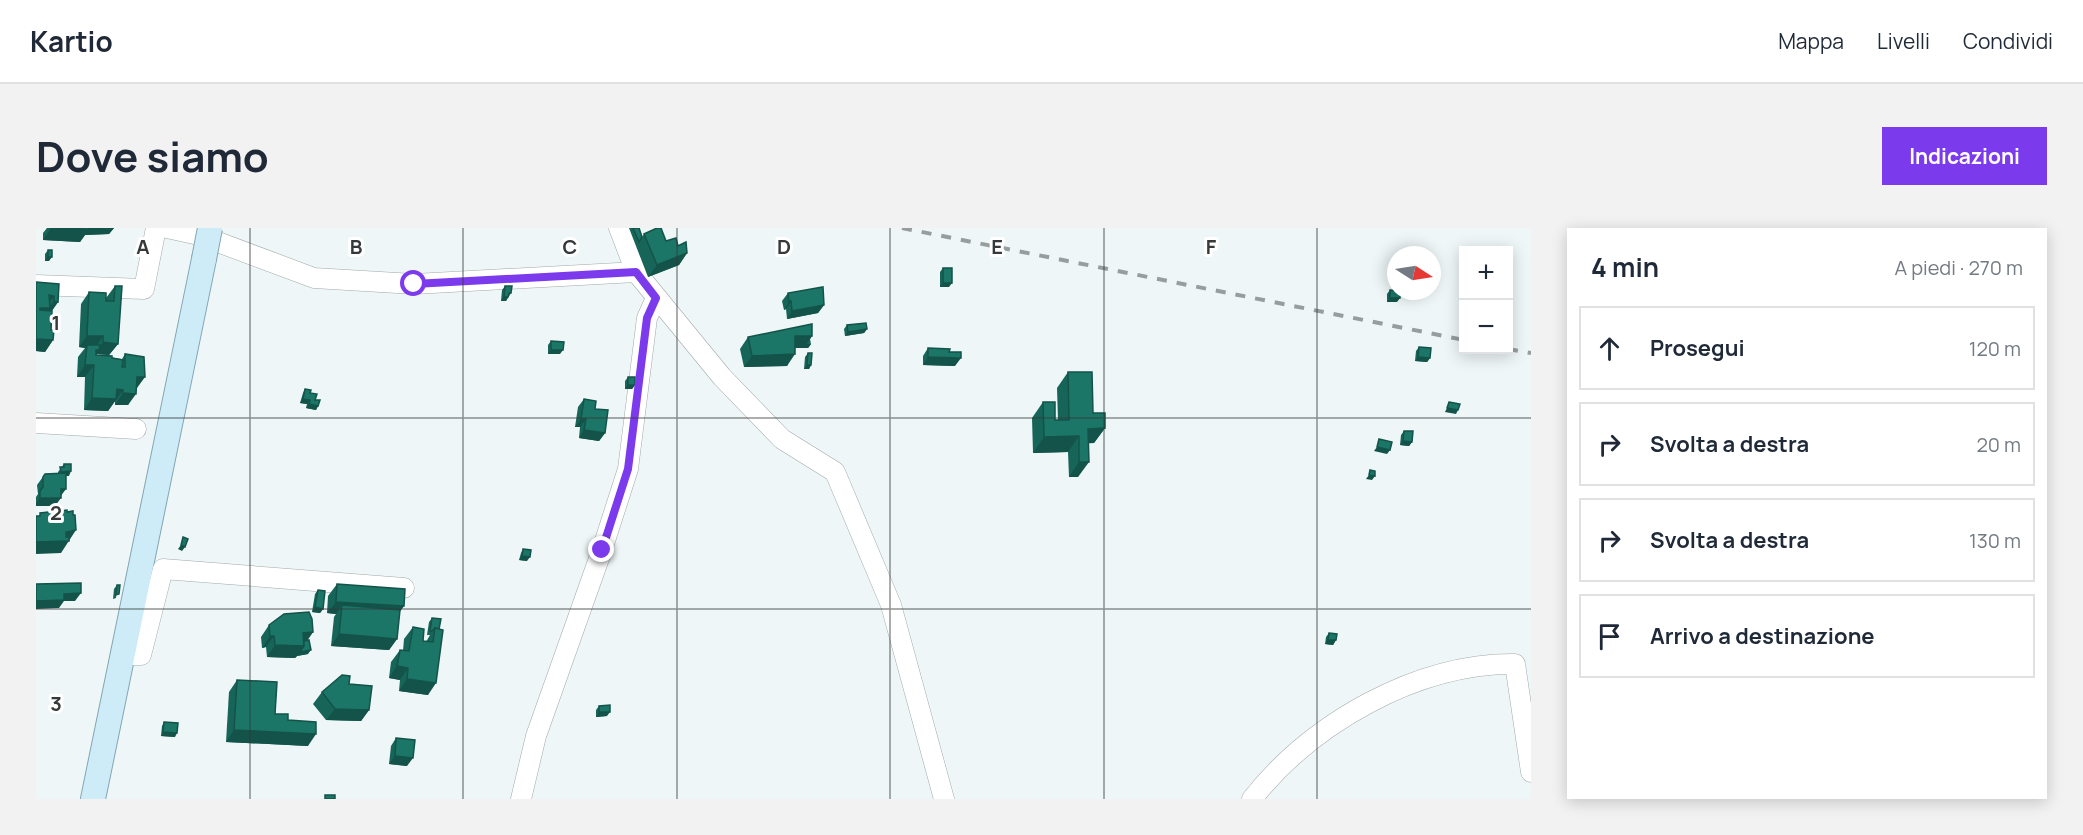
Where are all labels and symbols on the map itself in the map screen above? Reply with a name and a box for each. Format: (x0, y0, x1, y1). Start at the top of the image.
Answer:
text: A (136, 233, 150, 260)
text: B (350, 233, 363, 260)
text: C (563, 233, 577, 260)
text: D (777, 233, 791, 260)
text: E (991, 233, 1003, 260)
text: F (1206, 233, 1217, 260)
north arrow (1387, 246, 1441, 300)
route start (400, 270, 426, 296)
text: 1 (52, 309, 60, 336)
text: 2 (50, 499, 62, 526)
route end (588, 536, 614, 562)
text: 3 (50, 690, 62, 717)

